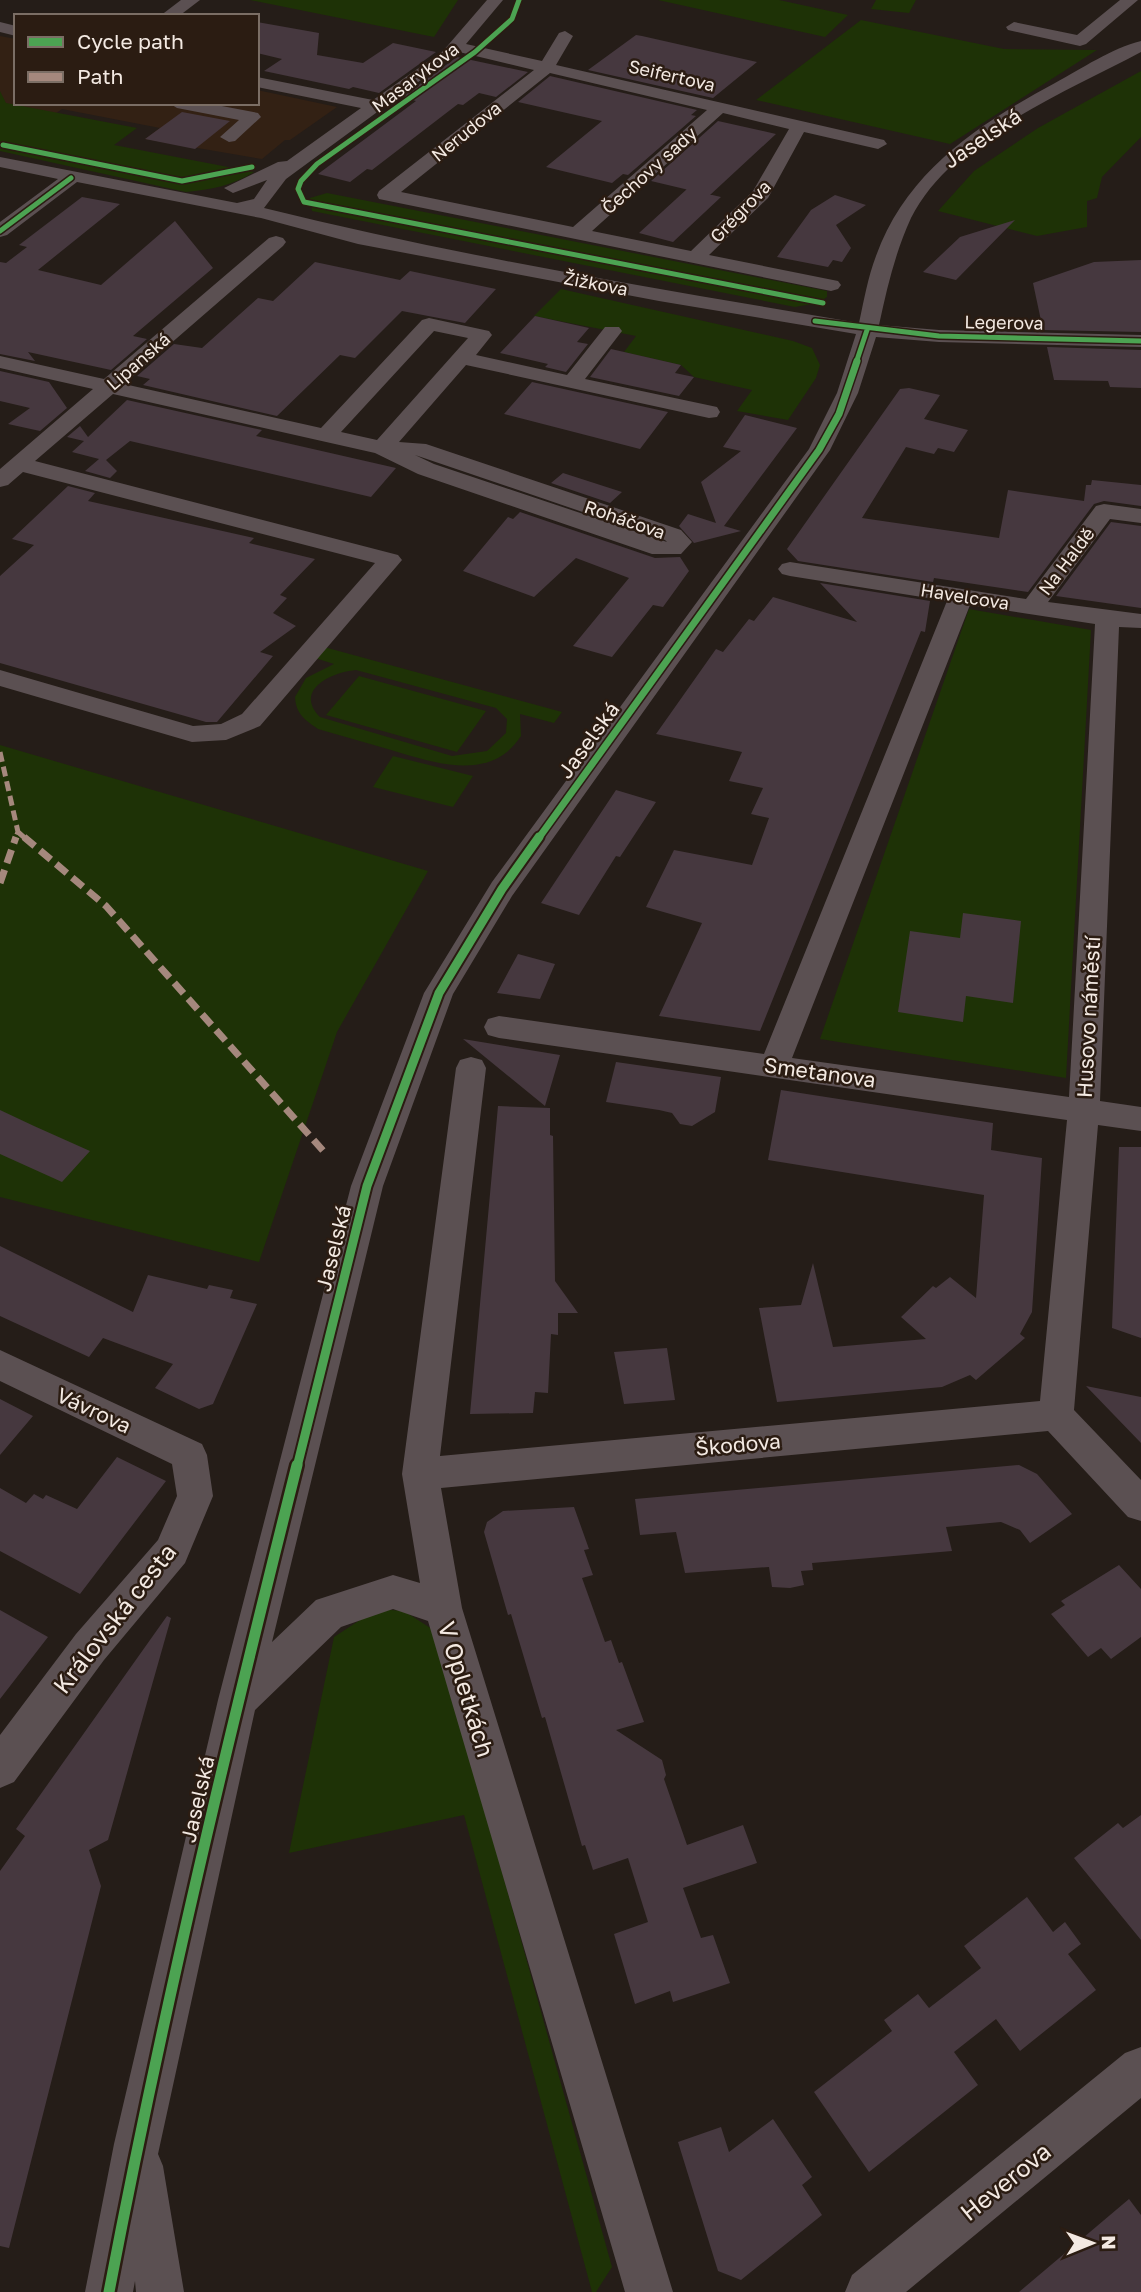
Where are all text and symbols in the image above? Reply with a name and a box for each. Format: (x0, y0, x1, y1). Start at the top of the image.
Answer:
legend (14, 14, 259, 105)
text: Cycle path (77, 28, 184, 54)
street label: Masarykova (367, 37, 463, 117)
street label: Seifertova (626, 54, 718, 96)
text: Path (77, 63, 124, 89)
street label: Nerudova (427, 96, 505, 166)
street label: Jaselská (938, 103, 1026, 173)
street label: Čechovy sady (597, 122, 701, 218)
street label: Grégrova (705, 175, 775, 247)
street label: Žižkova (562, 266, 630, 300)
street label: Legerova (964, 310, 1044, 334)
street label: Lipanská (102, 327, 174, 395)
street label: Roháčova (582, 495, 668, 543)
street label: Na Haldě (1033, 523, 1099, 599)
street label: Havelcova (919, 578, 1011, 614)
street label: Jaselská (552, 697, 624, 783)
street label: Husovo náměstí (1071, 934, 1105, 1099)
street label: Smetanova (762, 1051, 878, 1093)
street label: Jaselská (310, 1202, 356, 1294)
street label: Vávrova (53, 1381, 135, 1439)
street label: Škodova (694, 1427, 782, 1461)
street label: Královská cesta (46, 1537, 182, 1699)
street label: V Opletkách (433, 1618, 501, 1760)
street label: Jaselská (174, 1753, 220, 1845)
street label: Heverova (954, 2136, 1056, 2226)
north arrow (1057, 2208, 1127, 2278)
text: N (1098, 2235, 1121, 2250)

